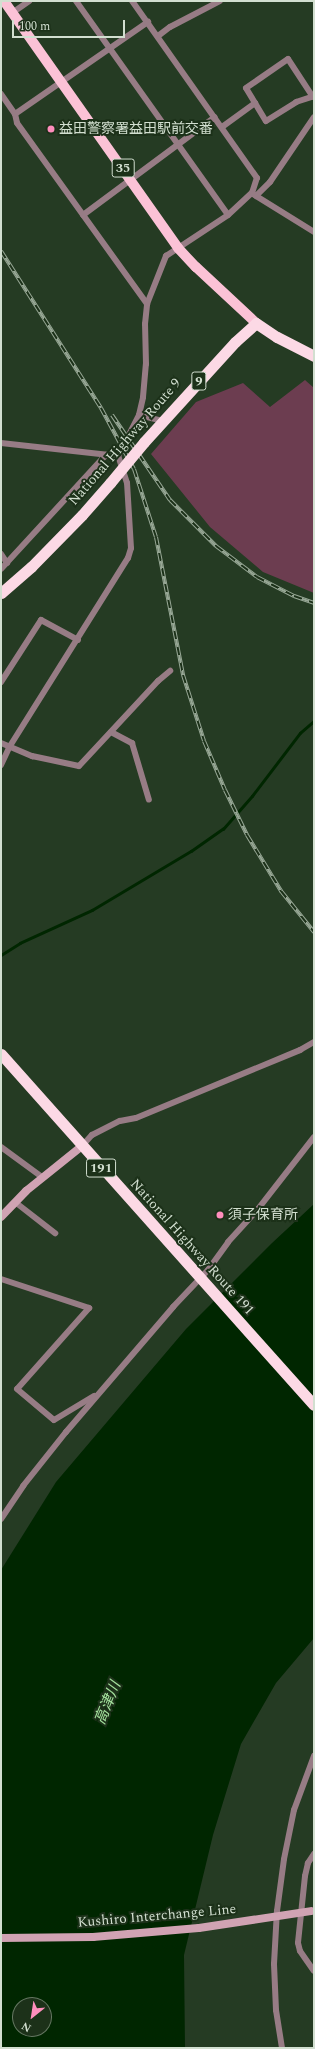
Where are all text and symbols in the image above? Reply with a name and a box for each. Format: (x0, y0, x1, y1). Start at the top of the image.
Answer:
scale bar (14, 12, 127, 38)
text: 100 m (19, 17, 50, 36)
place label: 益田警察署益田駅前交番 (59, 121, 213, 137)
marker: 益田警察署益田駅前交番 (46, 124, 56, 134)
road number: 35 (111, 157, 135, 179)
road number: 9 (191, 370, 207, 392)
street label: National Highway Route 9 (65, 375, 185, 509)
road number: 191 (86, 1157, 116, 1179)
street label: National Highway Route 191 (127, 1176, 257, 1318)
place label: 須子保育所 (228, 1207, 298, 1223)
marker: 須子保育所 (215, 1210, 225, 1220)
water label: 高津川 (91, 1679, 125, 1727)
street label: Kushiro Interchange Line (77, 1901, 237, 1931)
north arrow (12, 1997, 52, 2037)
text: N (18, 2017, 34, 2037)

